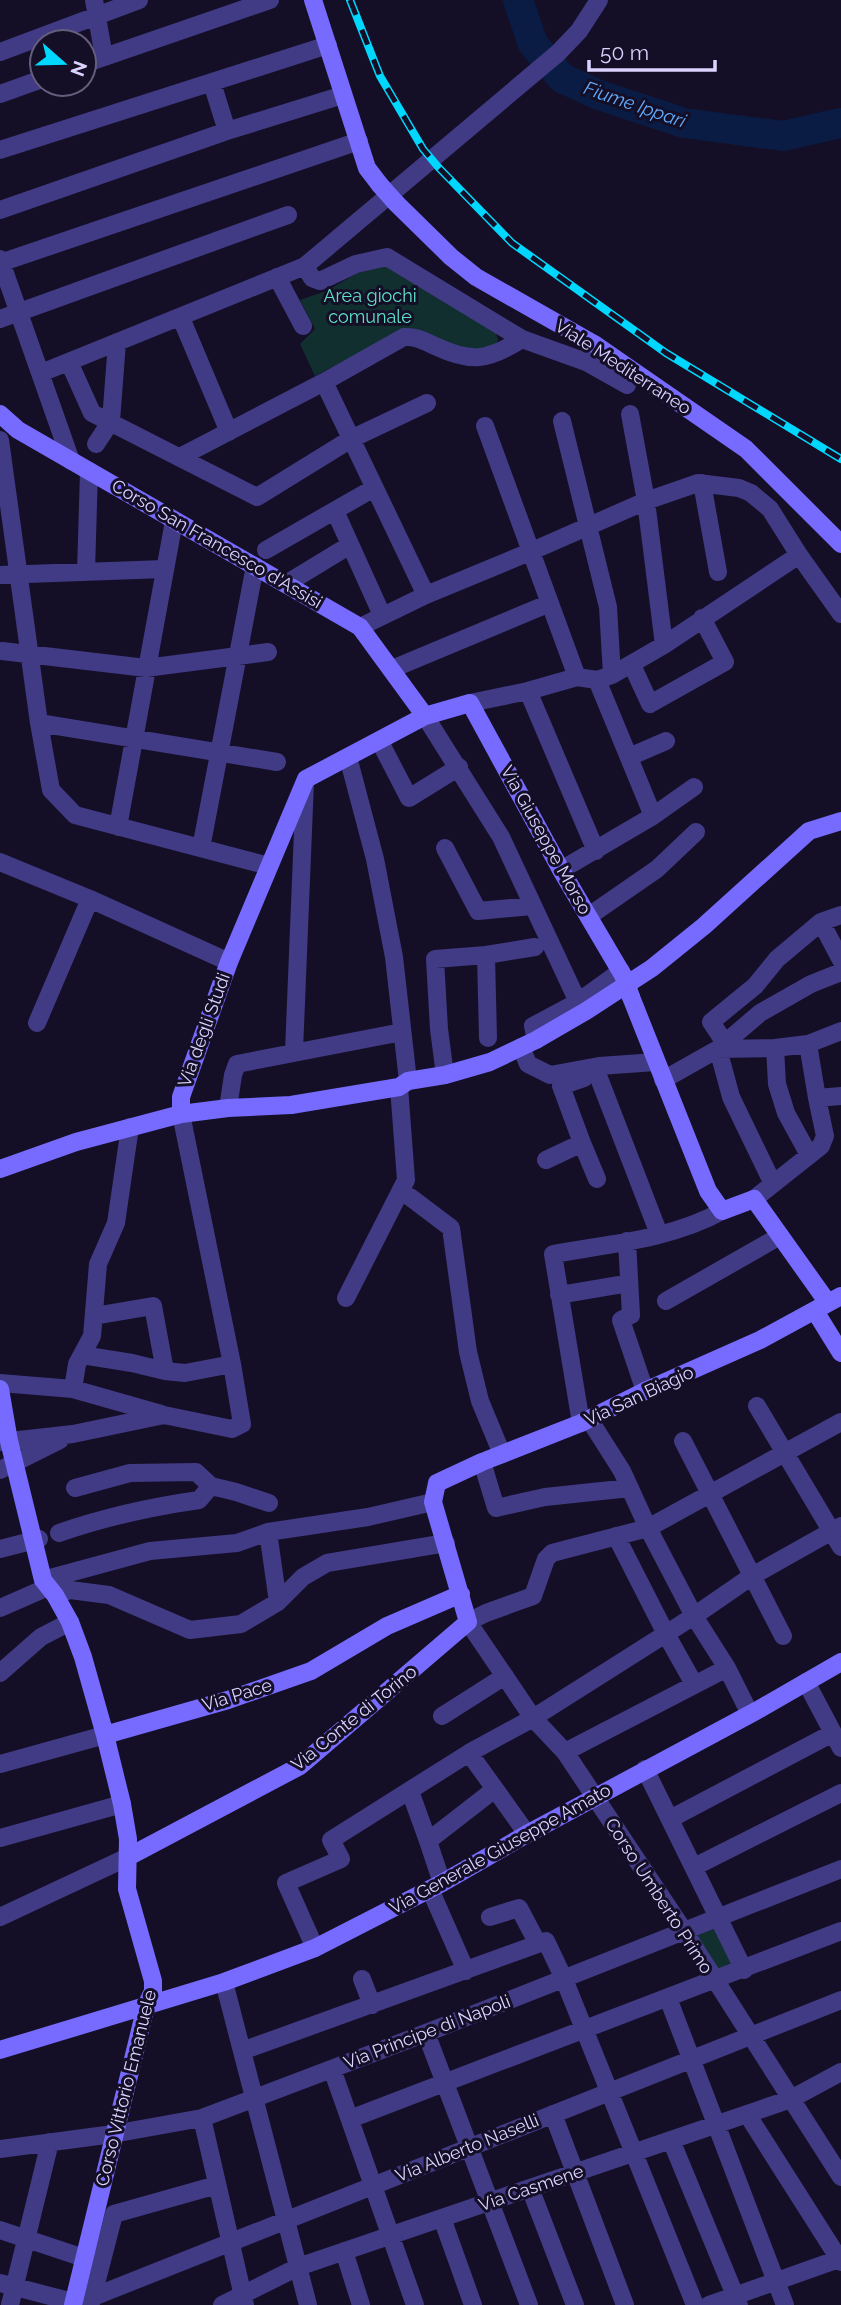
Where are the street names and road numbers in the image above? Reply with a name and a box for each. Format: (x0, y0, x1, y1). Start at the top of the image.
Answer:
street label: Viale Mediterraneo (551, 315, 695, 419)
street label: Corso San Francesco d'Assisi (108, 475, 326, 613)
street label: Via Giuseppe Morso (497, 762, 596, 918)
street label: Via degli Studi (173, 970, 234, 1090)
street label: Via San Biagio (581, 1361, 697, 1430)
street label: Via Conte di Torino (287, 1660, 421, 1775)
street label: Via Pace (199, 1674, 275, 1715)
street label: Via Generale Giuseppe Amato (385, 1779, 614, 1918)
street label: Corso Umberto Primo (601, 1814, 718, 1978)
street label: Corso Vittorio Emanuele (91, 1987, 160, 2188)
street label: Via Principe di Napoli (341, 1990, 513, 2073)
street label: Via Alberto Naselli (392, 2109, 542, 2186)
street label: Via Casmene (476, 2160, 586, 2215)

